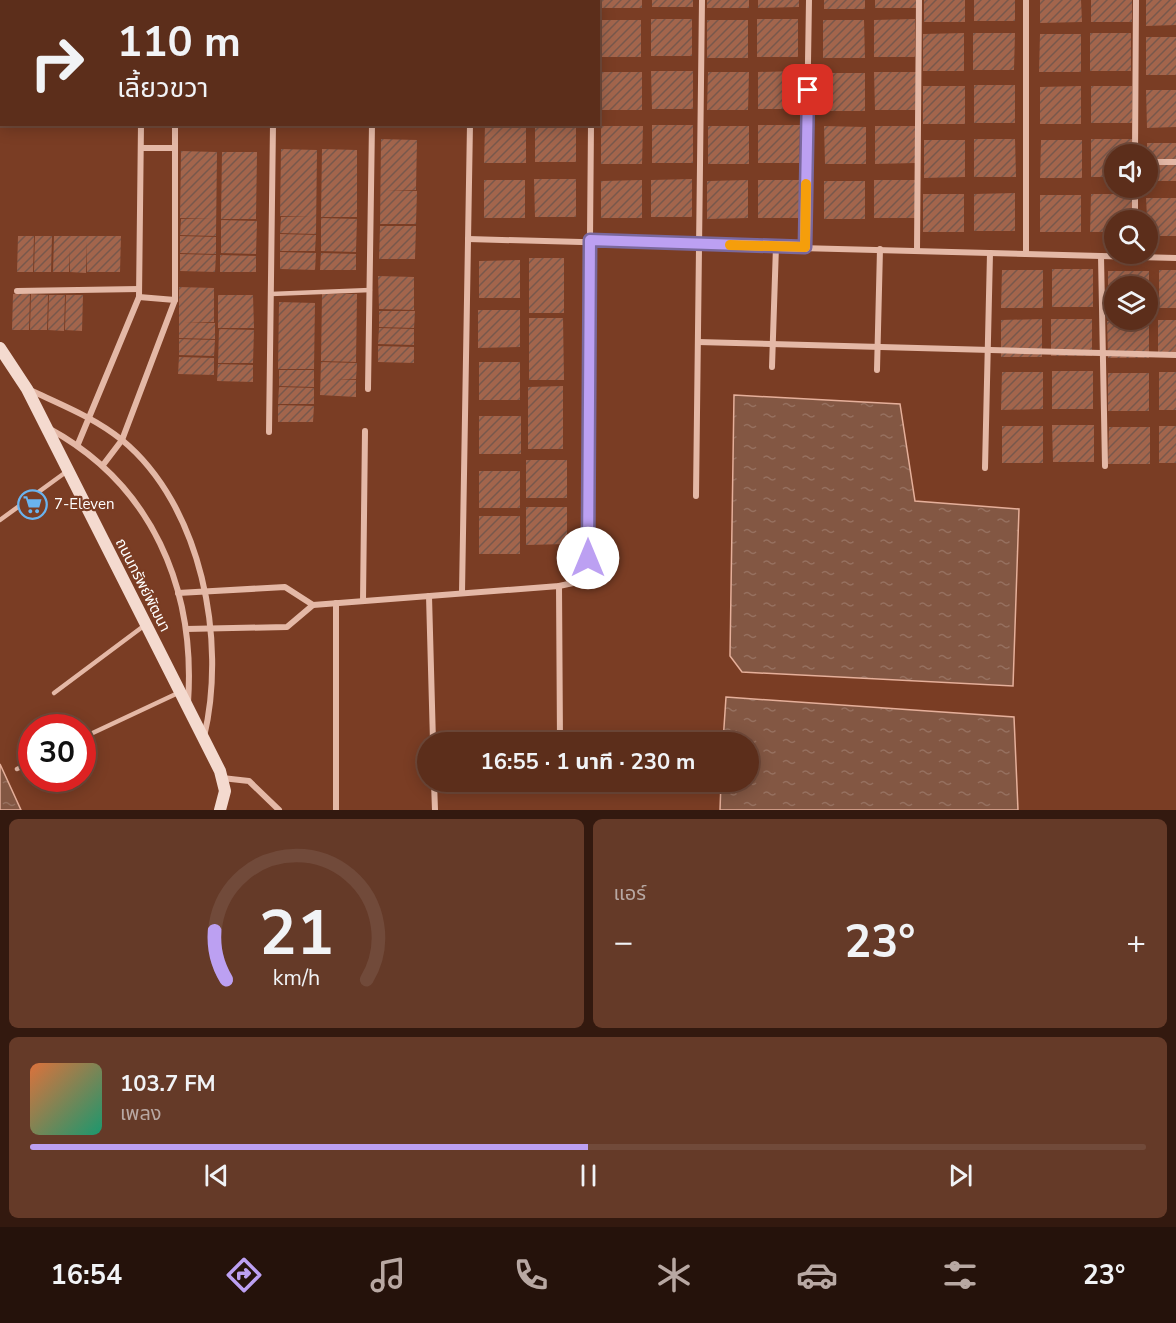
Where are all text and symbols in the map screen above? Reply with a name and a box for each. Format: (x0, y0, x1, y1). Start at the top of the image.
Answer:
text: 110 m (117, 14, 241, 71)
icon: right (18, 24, 96, 102)
pin (782, 64, 833, 115)
text: เลี้ยวขวา (117, 70, 208, 107)
icon: arrive (791, 73, 824, 106)
map controls (1104, 144, 1158, 330)
button: sound (1104, 144, 1158, 198)
button: search (1104, 210, 1158, 264)
button: layers (1104, 276, 1158, 330)
supermarket icon: 7-Eleven (17, 488, 49, 520)
place label: 7-Eleven (54, 494, 114, 514)
position arrow (556, 526, 620, 590)
street label: ถนนทรัพย์พัฒนา (111, 535, 175, 635)
speed limit sign: 30 (18, 714, 96, 792)
text: 16:55 · 1 นาที · 230 m (481, 747, 695, 777)
text: แอร์ (614, 880, 646, 907)
text: 21 (259, 891, 334, 976)
text: 23° (844, 912, 915, 973)
text: − (614, 920, 633, 965)
text: + (1126, 920, 1146, 965)
text: km/h (273, 964, 320, 994)
text: 103.7 FM (120, 1069, 216, 1099)
text: เพลง (120, 1100, 162, 1127)
icon: previous (200, 1159, 233, 1192)
icon: pause (572, 1159, 605, 1192)
icon: next (944, 1159, 977, 1192)
icon: directions (223, 1254, 265, 1296)
icon: music (367, 1254, 409, 1296)
icon: phone (510, 1254, 552, 1296)
icon: climate (653, 1254, 695, 1296)
icon: car (796, 1254, 838, 1296)
icon: filters (939, 1254, 981, 1296)
text: 16:54 (51, 1257, 122, 1294)
text: 23° (1083, 1257, 1125, 1294)

